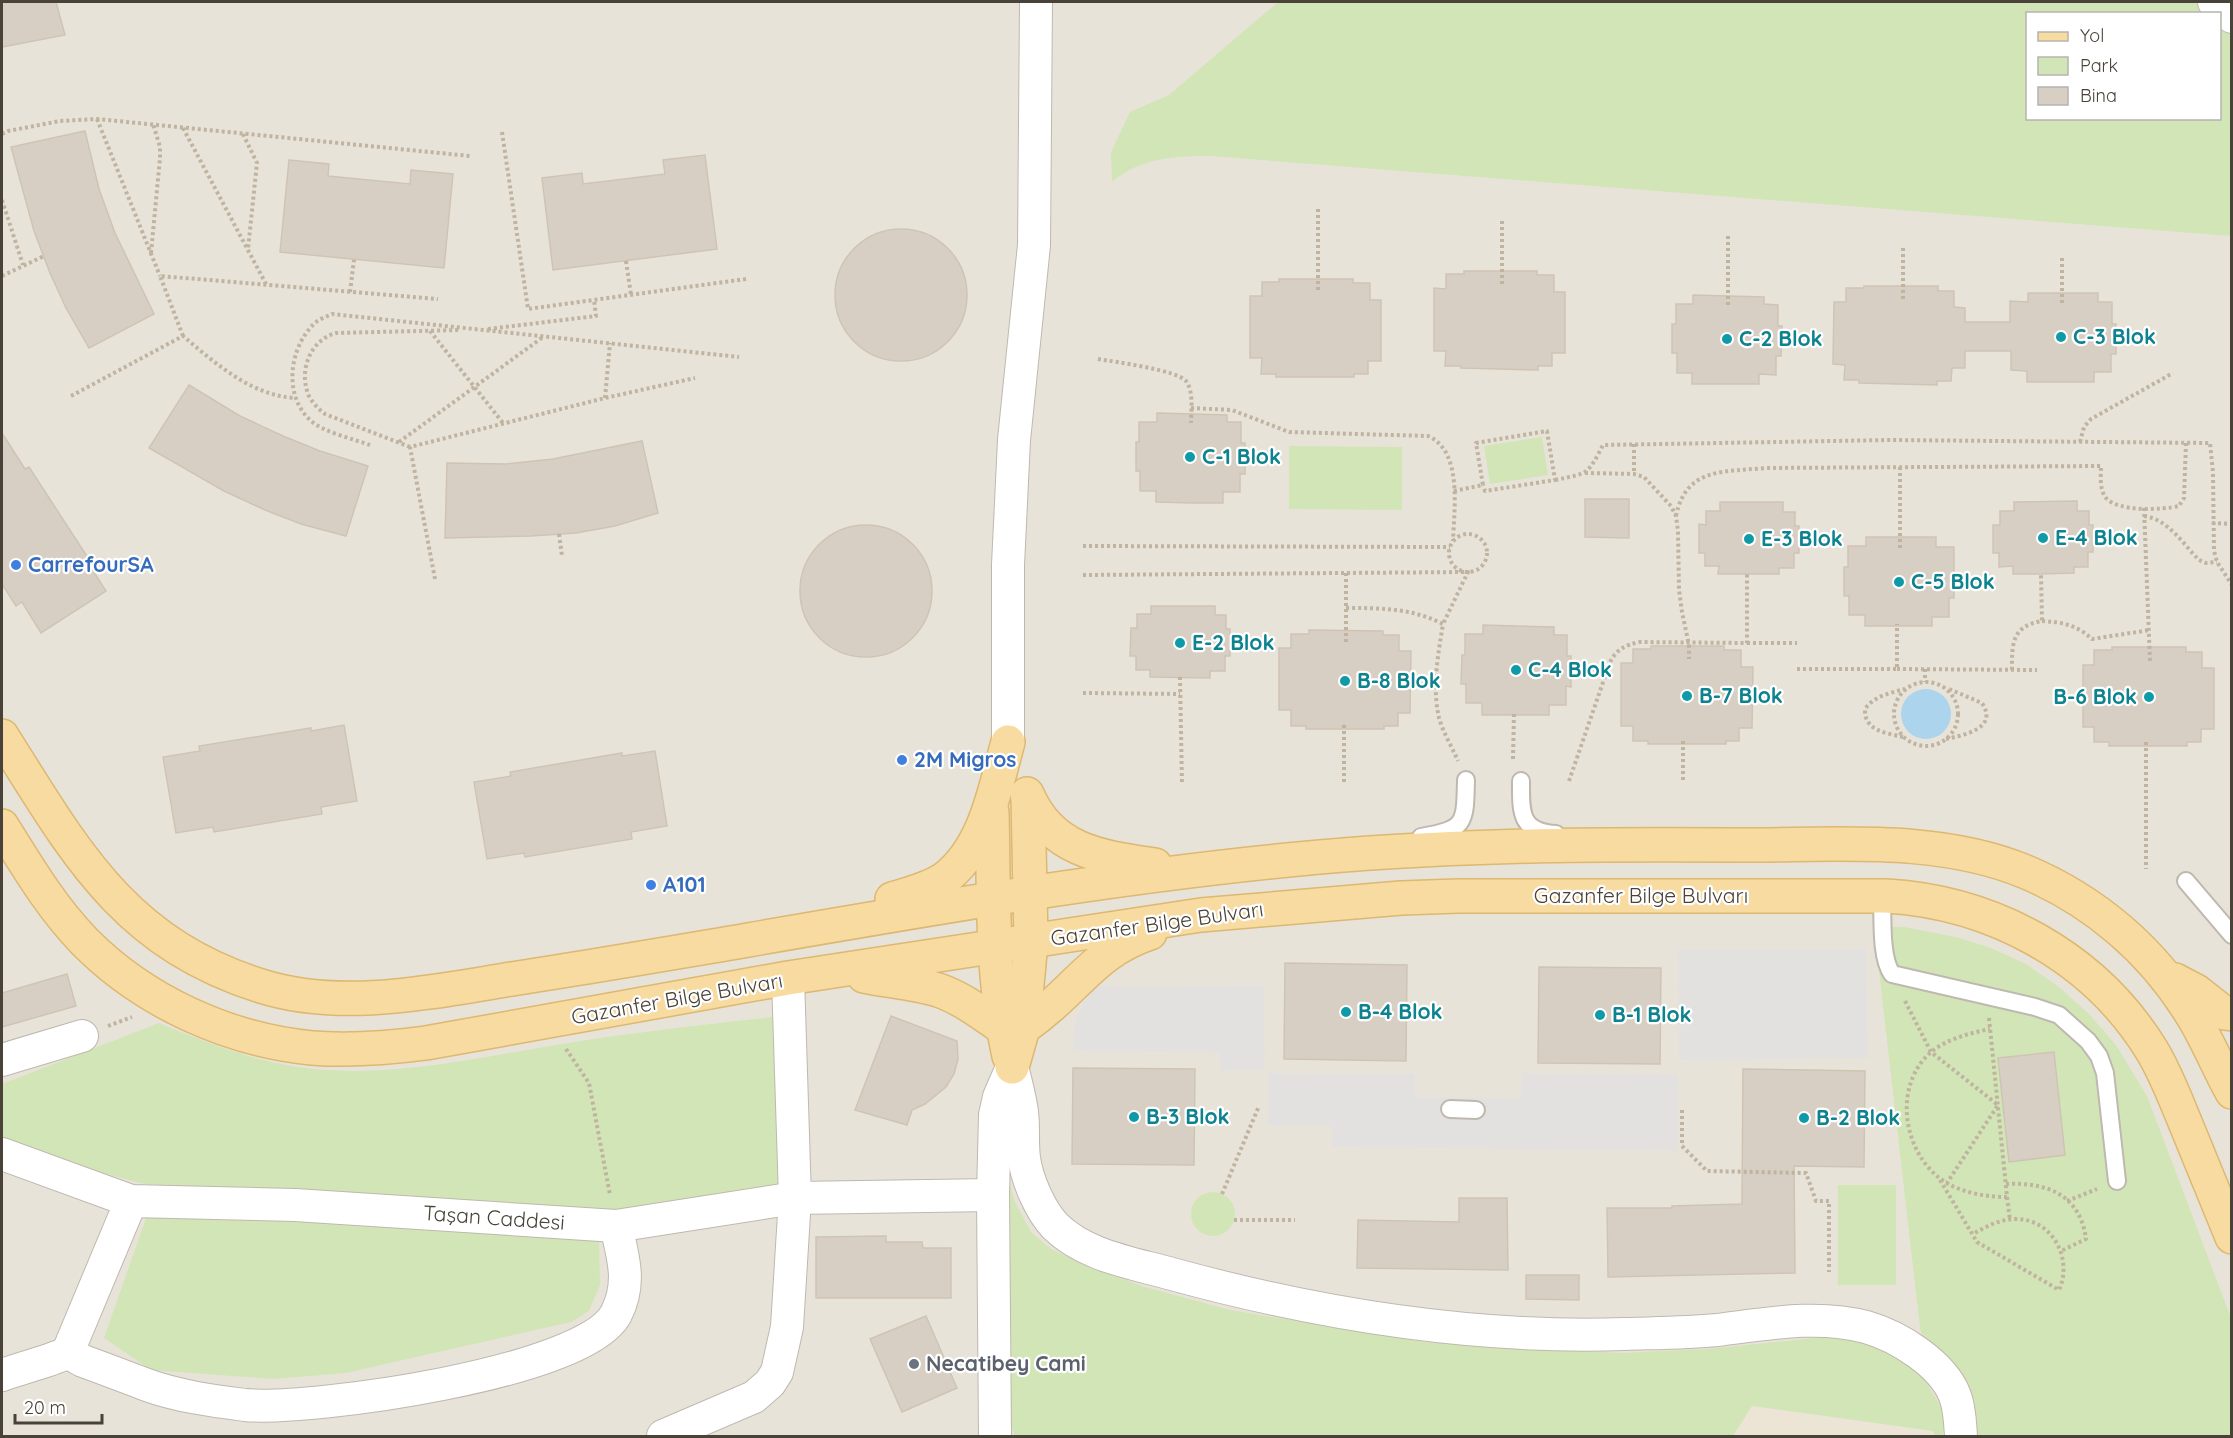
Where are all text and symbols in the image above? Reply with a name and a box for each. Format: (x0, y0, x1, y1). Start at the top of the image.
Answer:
legend (2026, 12, 2221, 120)
text: Yol (2080, 24, 2104, 47)
text: Park (2080, 54, 2118, 77)
text: Bina (2080, 84, 2117, 107)
place label: C-3 Blok (2073, 323, 2156, 349)
place label: C-2 Blok (1739, 325, 1823, 351)
marker: C-3 Blok (2054, 330, 2068, 344)
marker: C-2 Blok (1720, 332, 1734, 346)
place label: C-1 Blok (1202, 443, 1281, 469)
marker: C-1 Blok (1183, 450, 1197, 464)
place label: E-4 Blok (2055, 524, 2138, 550)
place label: E-3 Blok (1761, 525, 1843, 551)
marker: E-4 Blok (2036, 531, 2050, 545)
marker: E-3 Blok (1742, 532, 1756, 546)
place label: CarrefourSA (28, 551, 154, 577)
marker: CarrefourSA (9, 558, 23, 572)
place label: C-5 Blok (1911, 568, 1995, 594)
marker: C-5 Blok (1892, 575, 1906, 589)
place label: E-2 Blok (1192, 629, 1274, 655)
marker: E-2 Blok (1173, 636, 1187, 650)
place label: C-4 Blok (1528, 656, 1612, 682)
marker: C-4 Blok (1509, 663, 1523, 677)
place label: B-8 Blok (1357, 667, 1441, 693)
marker: B-8 Blok (1338, 674, 1352, 688)
place label: B-7 Blok (1699, 682, 1783, 708)
place label: B-6 Blok (2053, 683, 2137, 709)
marker: B-7 Blok (1680, 689, 1694, 703)
marker: B-6 Blok (2142, 690, 2156, 704)
place label: 2M Migros (914, 746, 1016, 772)
marker: 2M Migros (895, 753, 909, 767)
place label: A101 (663, 871, 706, 897)
marker: A101 (644, 878, 658, 892)
street label: Gazanfer Bilge Bulvarı (1534, 882, 1748, 908)
street label: Gazanfer Bilge Bulvarı (1049, 895, 1265, 951)
street label: Gazanfer Bilge Bulvarı (569, 967, 785, 1029)
place label: B-4 Blok (1358, 998, 1443, 1024)
place label: B-1 Blok (1612, 1001, 1692, 1027)
marker: B-4 Blok (1339, 1005, 1353, 1019)
marker: B-1 Blok (1593, 1008, 1607, 1022)
place label: B-3 Blok (1146, 1103, 1229, 1129)
place label: B-2 Blok (1816, 1104, 1900, 1130)
marker: B-3 Blok (1127, 1110, 1141, 1124)
marker: B-2 Blok (1797, 1111, 1811, 1125)
street label: Taşan Caddesi (422, 1199, 566, 1235)
place label: Necatibey Cami (926, 1350, 1086, 1376)
marker: Necatibey Cami (907, 1357, 921, 1371)
scale bar (15, 1387, 102, 1425)
text: 20 m (24, 1396, 66, 1419)

